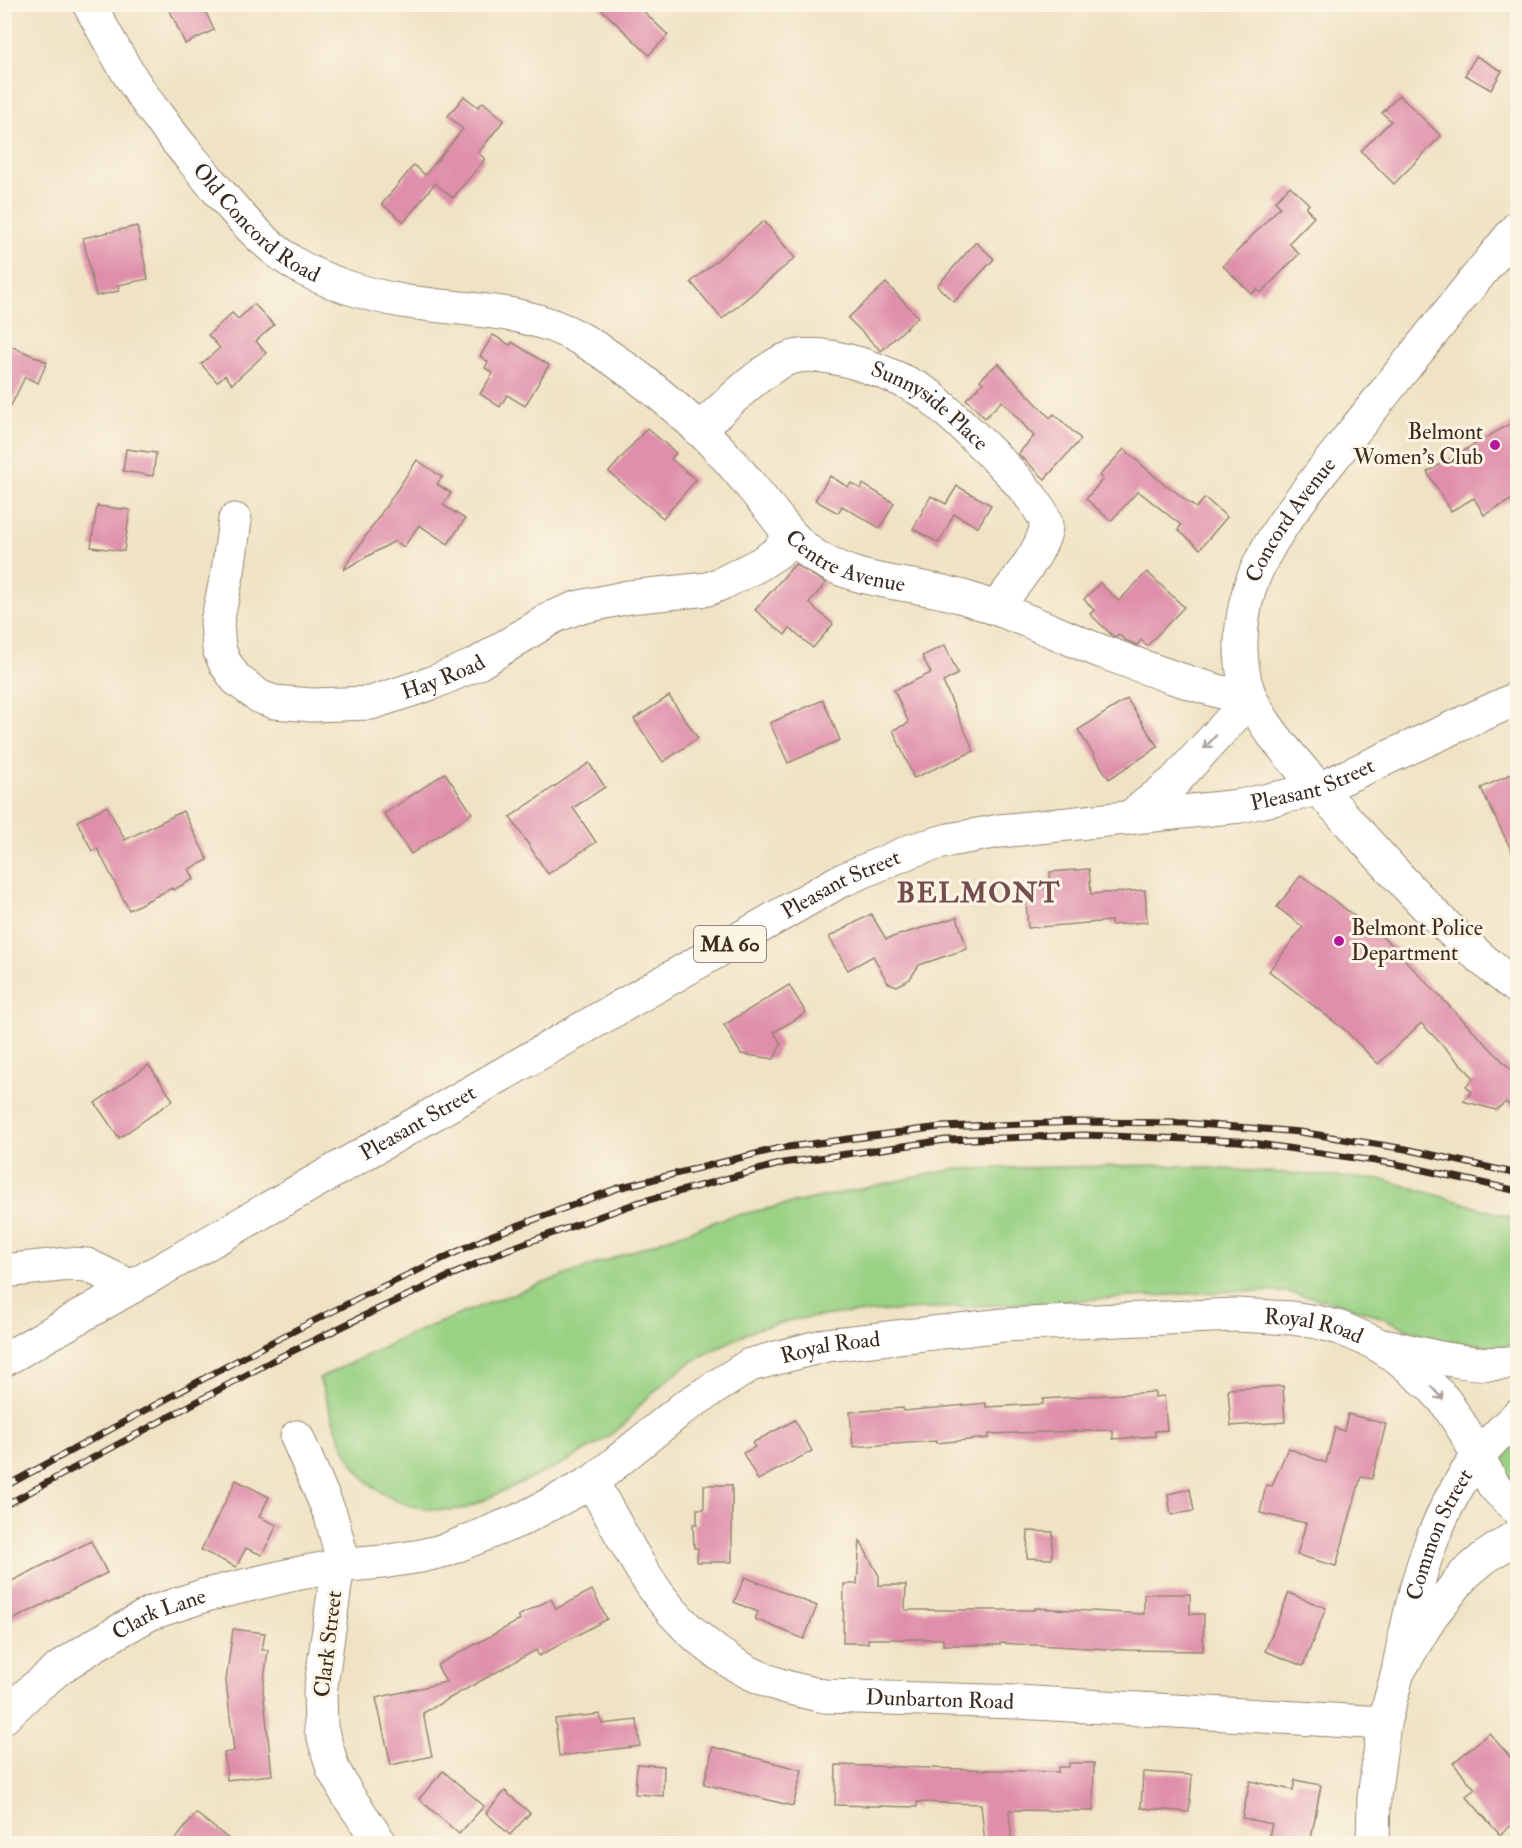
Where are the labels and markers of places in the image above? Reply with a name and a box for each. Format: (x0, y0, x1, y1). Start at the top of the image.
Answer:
place label: Belmont Women's Club (1352, 418, 1483, 471)
marker: Belmont Women's Club (1488, 438, 1502, 452)
place label: Belmont Police Department (1351, 914, 1483, 968)
marker: Belmont Police Department (1332, 934, 1346, 948)

